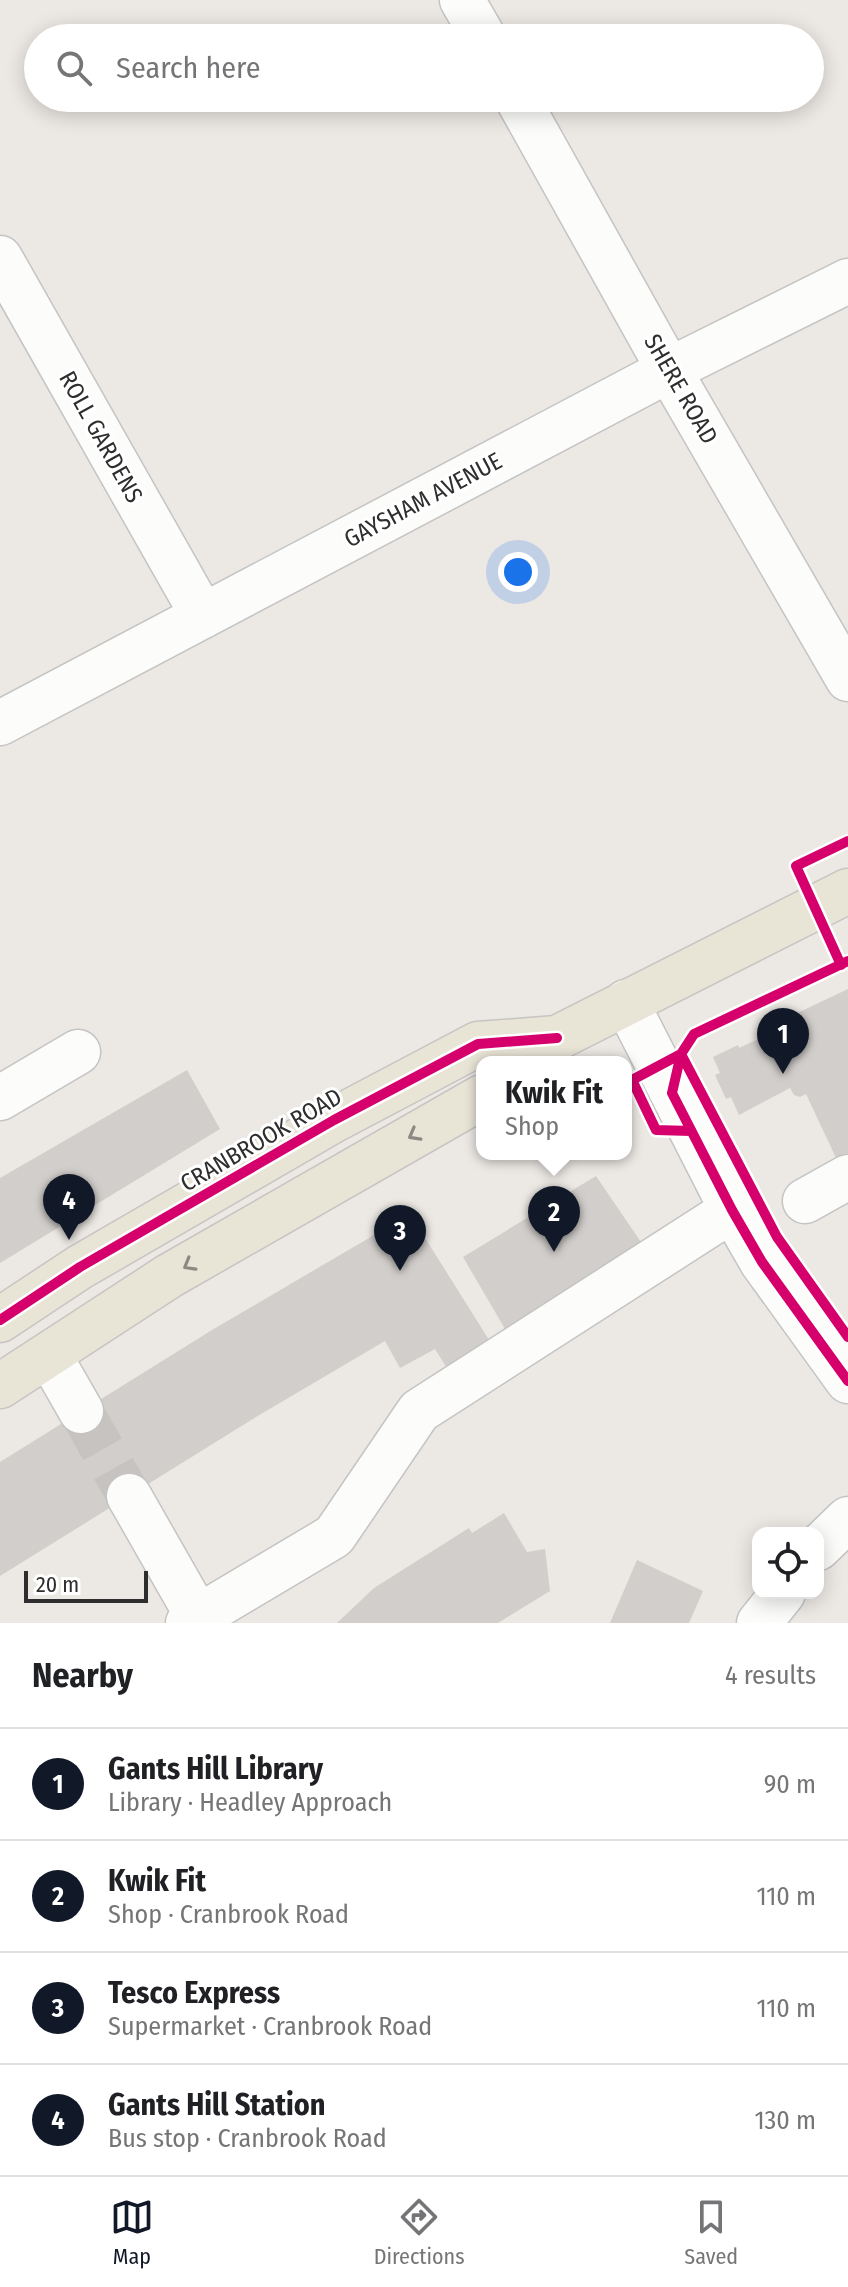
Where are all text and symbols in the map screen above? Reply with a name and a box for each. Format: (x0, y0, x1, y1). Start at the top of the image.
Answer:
search box (24, 24, 824, 112)
icon: search (52, 46, 96, 90)
text: Search here (116, 50, 261, 86)
street label: SHERE ROAD (638, 329, 724, 449)
street label: ROLL GARDENS (53, 366, 149, 508)
street label: GAYSHAM AVENUE (340, 447, 506, 553)
your location (498, 552, 538, 592)
pin: 1 (757, 1008, 809, 1074)
popup (476, 1056, 632, 1160)
text: Kwik Fit (505, 1075, 603, 1111)
street label: CRANBROOK ROAD (176, 1083, 346, 1197)
text: Shop (505, 1111, 559, 1142)
one-way arrow (408, 1125, 423, 1141)
pin: 4 (43, 1174, 95, 1240)
pin: 2 (528, 1186, 580, 1252)
pin: 3 (374, 1205, 426, 1271)
one-way arrow (183, 1255, 198, 1271)
map controls (752, 1527, 824, 1599)
button: locate (752, 1527, 824, 1599)
scale bar (24, 1567, 148, 1603)
text: 20 m (36, 1571, 79, 1598)
text: Nearby (32, 1655, 133, 1696)
text: 4 results (725, 1660, 816, 1691)
text: Gants Hill Library (108, 1751, 323, 1787)
text: 1 (53, 1769, 64, 1800)
text: 90 m (764, 1769, 816, 1800)
text: Library · Headley Approach (108, 1787, 392, 1818)
text: Kwik Fit (108, 1863, 206, 1899)
text: 2 (52, 1881, 64, 1912)
text: 110 m (756, 1881, 816, 1912)
text: Shop · Cranbrook Road (108, 1899, 349, 1930)
text: Tesco Express (108, 1975, 280, 2011)
text: 3 (52, 1993, 64, 2024)
text: 110 m (756, 1993, 816, 2024)
text: Supermarket · Cranbrook Road (108, 2011, 432, 2042)
text: Gants Hill Station (108, 2087, 326, 2123)
text: 4 (51, 2105, 65, 2136)
text: 130 m (754, 2105, 816, 2136)
text: Bus stop · Cranbrook Road (108, 2123, 387, 2154)
tab: Map (110, 2195, 154, 2270)
tab: Directions (374, 2195, 465, 2270)
tab: Saved (684, 2195, 738, 2270)

